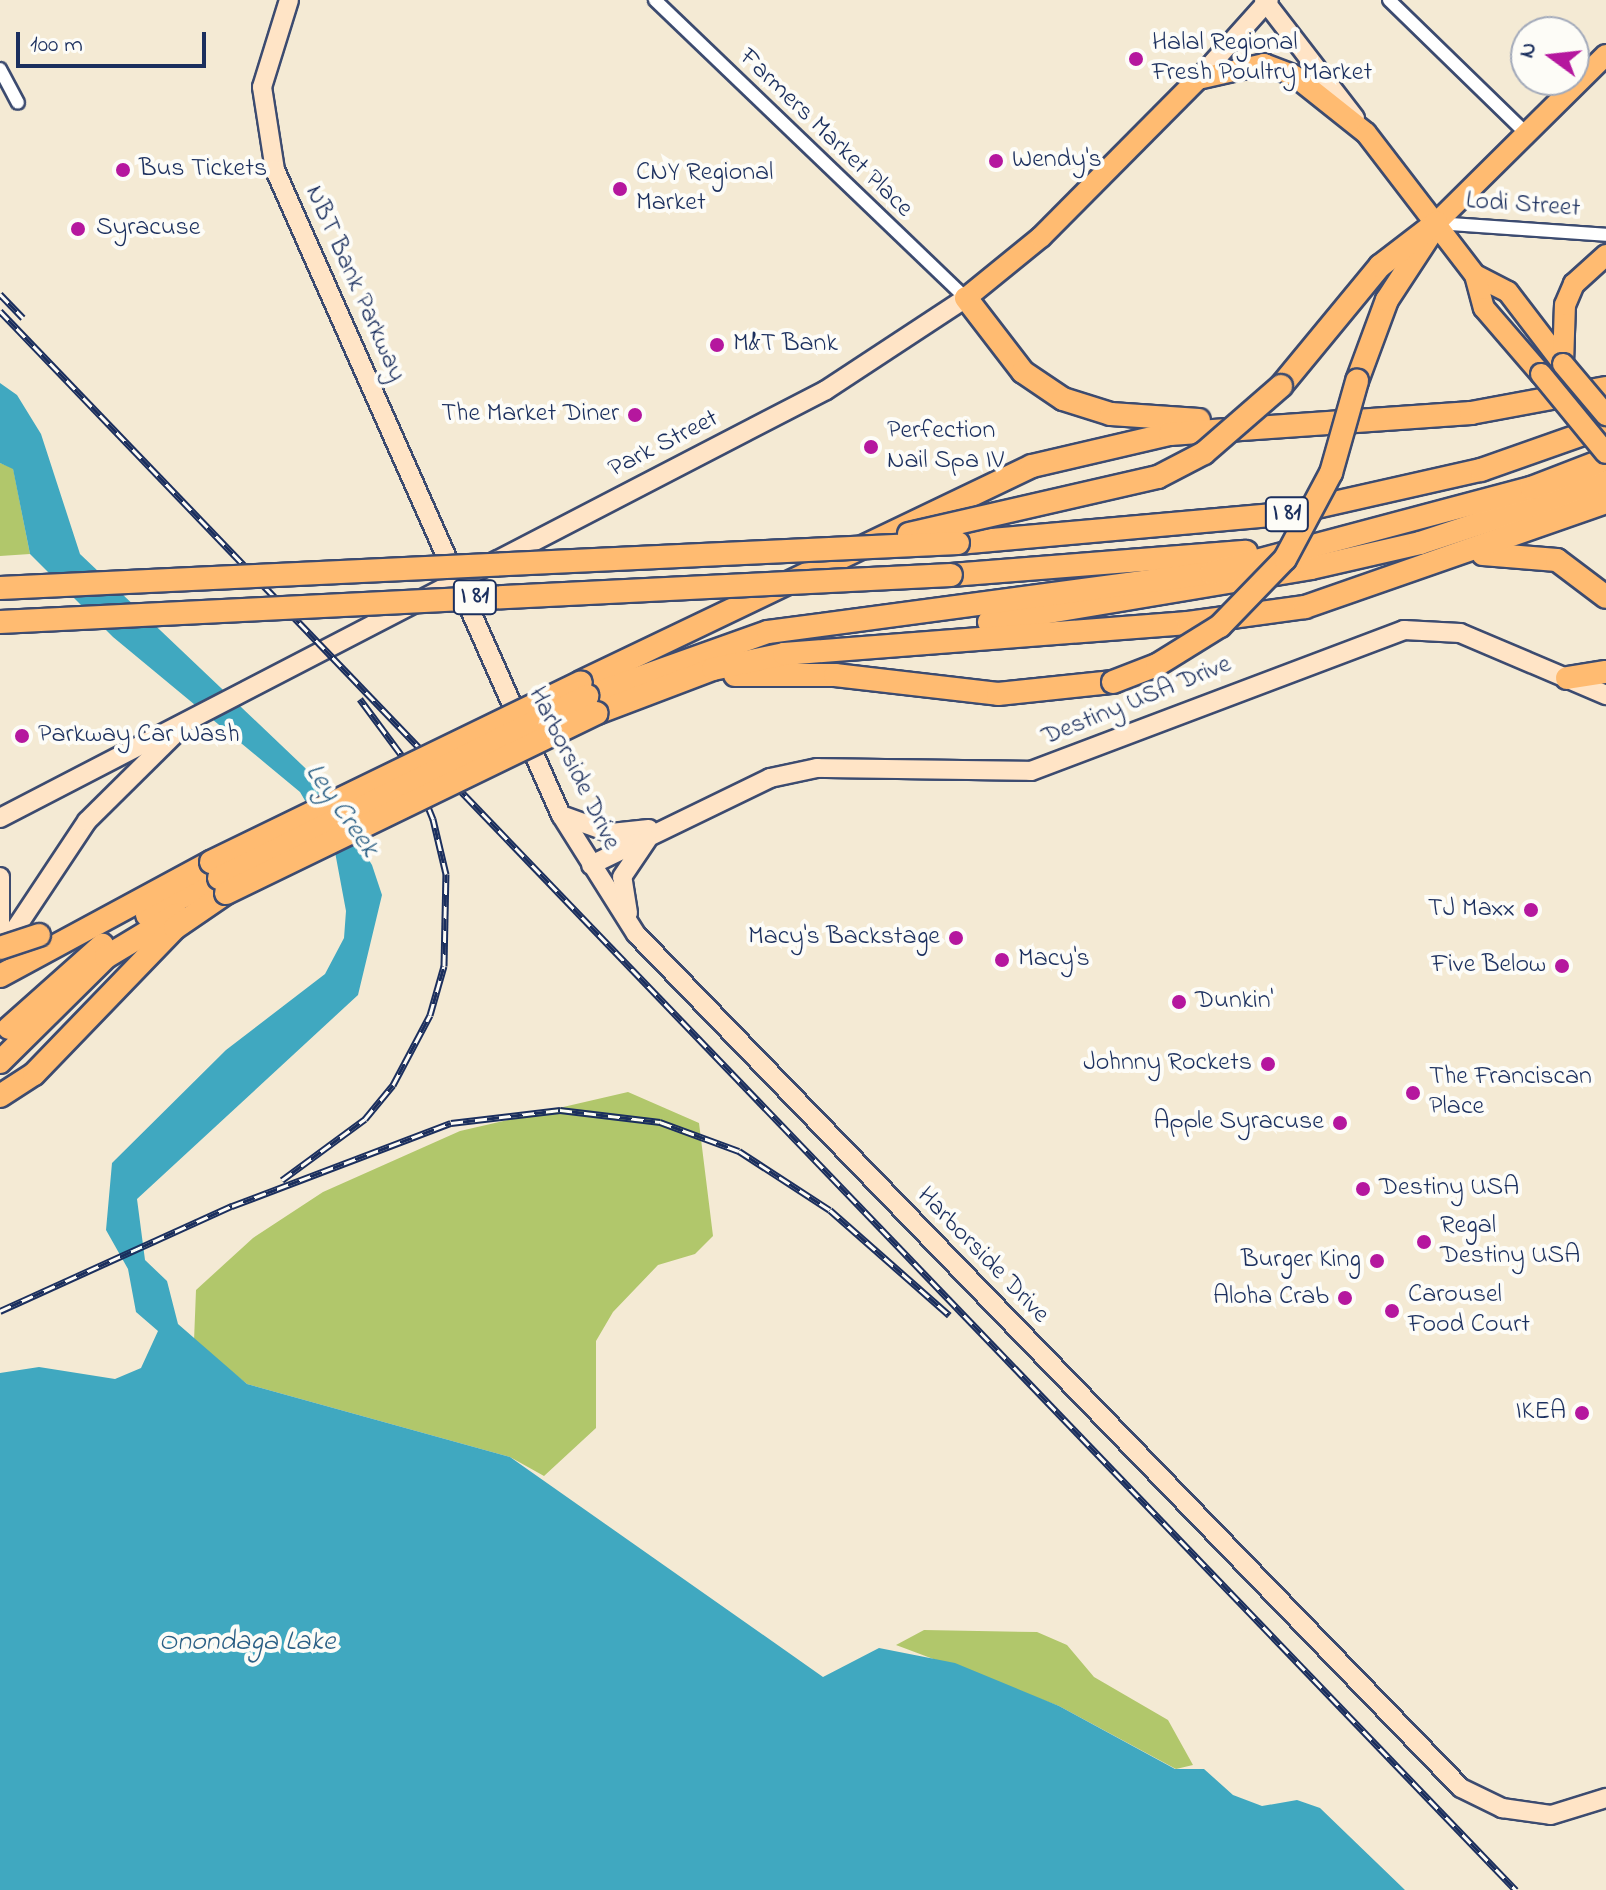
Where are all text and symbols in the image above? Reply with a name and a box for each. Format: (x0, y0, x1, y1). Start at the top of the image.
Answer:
scale bar (20, 16, 210, 66)
north arrow (1510, 16, 1590, 96)
text: 100 m (30, 28, 83, 63)
place label: Halal Regional Fresh Poultry Market (1152, 28, 1372, 90)
text: N (1511, 39, 1546, 62)
street label: Farmers Market Place (732, 43, 918, 225)
marker: Halal Regional Fresh Poultry Market (1127, 50, 1145, 68)
place label: Wendy's (1012, 145, 1102, 177)
marker: Wendy's (987, 152, 1005, 170)
place label: Bus Tickets (139, 154, 267, 186)
place label: CNY Regional Market (636, 158, 773, 220)
marker: Bus Tickets (114, 161, 132, 179)
marker: CNY Regional Market (611, 180, 629, 198)
street label: NBT Bank Parkway (297, 181, 411, 387)
street label: Lodi Street (1465, 186, 1581, 226)
place label: Syracuse (96, 213, 200, 245)
marker: Syracuse (67, 218, 89, 240)
place label: M&T Bank (733, 329, 838, 361)
marker: M&T Bank (708, 336, 726, 354)
place label: The Market Diner (441, 399, 619, 431)
street label: Park Street (604, 404, 724, 486)
marker: The Market Diner (626, 406, 644, 424)
place label: Perfection Nail Spa IV (887, 416, 1004, 478)
marker: Perfection Nail Spa IV (862, 438, 880, 456)
road number: I 81 (1263, 494, 1311, 534)
road number: I 81 (451, 577, 499, 617)
street label: Destiny USA Drive (1038, 650, 1236, 754)
street label: Harborside Drive (520, 682, 626, 856)
place label: Parkway Car Wash (38, 720, 240, 752)
marker: Parkway Car Wash (13, 727, 31, 745)
water label: Ley Creek (297, 758, 385, 864)
place label: TJ Maxx (1428, 894, 1515, 926)
marker: TJ Maxx (1522, 901, 1540, 919)
place label: Macy's Backstage (748, 922, 940, 954)
marker: Macy's Backstage (947, 929, 965, 947)
place label: Macy's (1018, 944, 1090, 976)
place label: Five Below (1431, 950, 1546, 982)
marker: Macy's (993, 951, 1011, 969)
marker: Five Below (1553, 957, 1571, 975)
place label: Dunkin' (1195, 986, 1273, 1018)
marker: Dunkin' (1170, 993, 1188, 1011)
place label: Johnny Rockets (1083, 1048, 1252, 1080)
marker: Johnny Rockets (1259, 1055, 1277, 1073)
place label: The Franciscan Place (1429, 1062, 1592, 1124)
marker: The Franciscan Place (1404, 1084, 1422, 1102)
place label: Apple Syracuse (1153, 1107, 1324, 1139)
marker: Apple Syracuse (1331, 1114, 1349, 1132)
place label: Destiny USA (1379, 1173, 1519, 1205)
marker: Destiny USA (1354, 1180, 1372, 1198)
street label: Harborside Drive (909, 1181, 1055, 1331)
place label: Regal Destiny USA (1440, 1211, 1580, 1272)
marker: Regal Destiny USA (1415, 1233, 1433, 1251)
place label: Burger King (1241, 1245, 1361, 1277)
marker: Burger King (1368, 1252, 1386, 1270)
place label: Carousel Food Court (1408, 1280, 1530, 1342)
place label: Aloha Crab (1213, 1282, 1329, 1314)
marker: Aloha Crab (1336, 1289, 1354, 1307)
marker: Carousel Food Court (1383, 1302, 1401, 1320)
place label: IKEA (1516, 1397, 1566, 1429)
marker: IKEA (1573, 1404, 1591, 1422)
water label: Onondaga Lake (159, 1626, 335, 1660)

